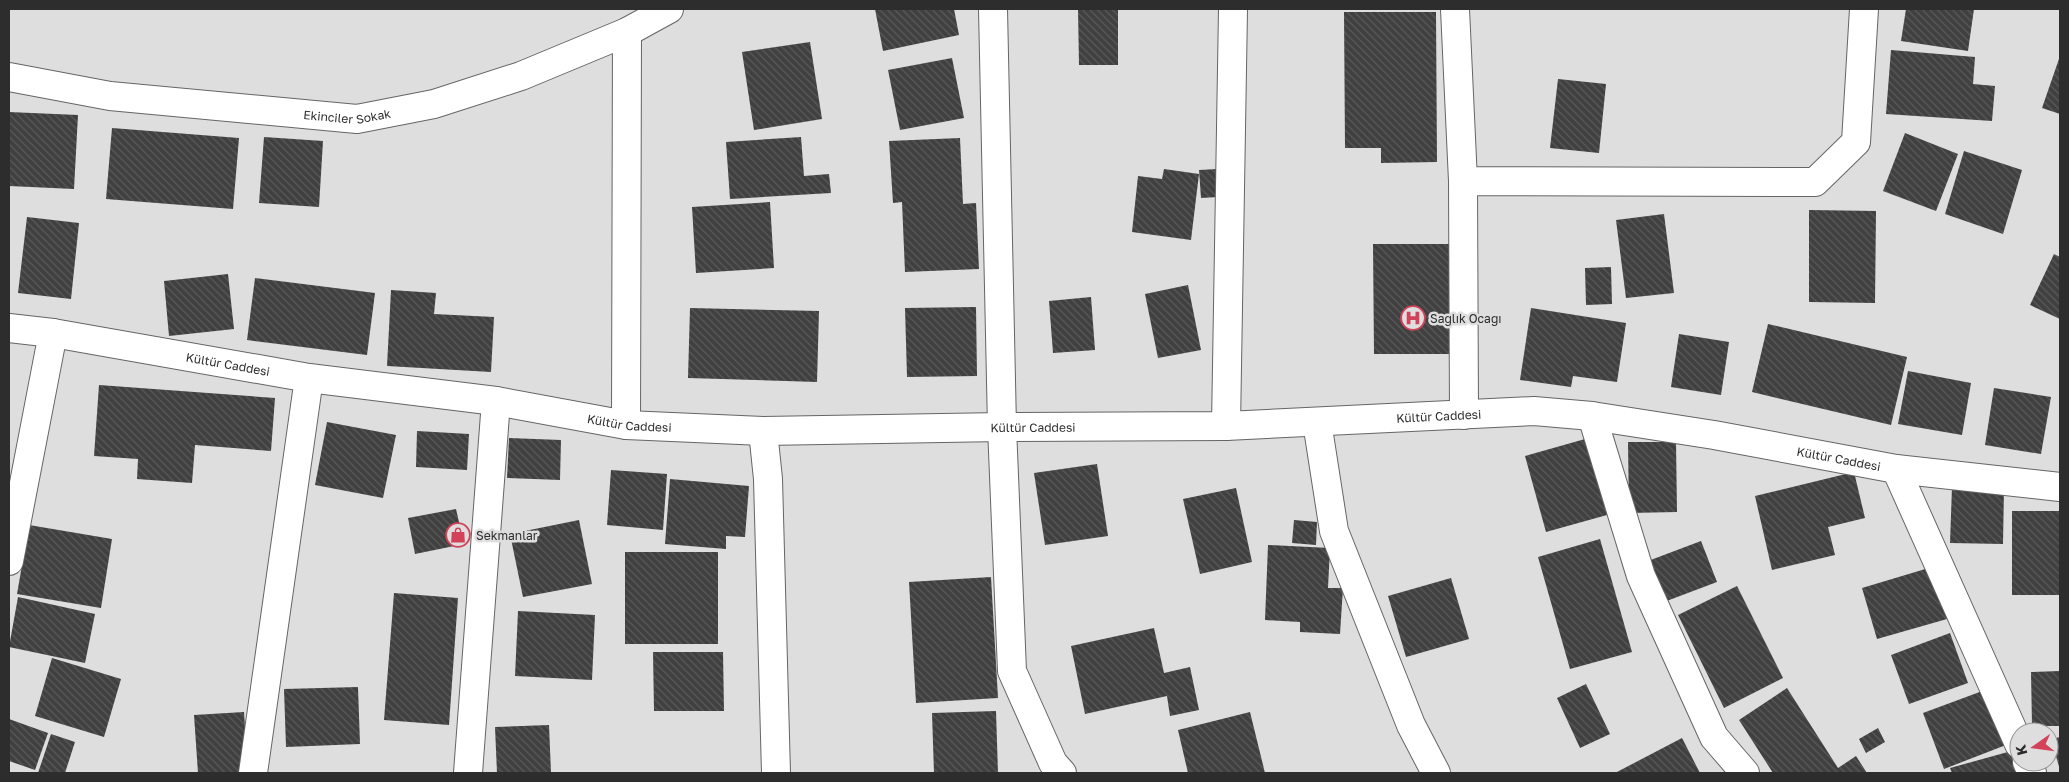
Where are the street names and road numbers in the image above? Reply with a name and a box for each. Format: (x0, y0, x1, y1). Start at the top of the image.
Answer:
street label: Ekinciler Sokak (303, 105, 392, 127)
street label: Kültür Caddesi (185, 349, 271, 379)
street label: Kültür Caddesi (1396, 406, 1482, 425)
street label: Kültür Caddesi (586, 410, 672, 434)
street label: Kültür Caddesi (990, 419, 1076, 435)
street label: Kültür Caddesi (1796, 443, 1882, 473)

